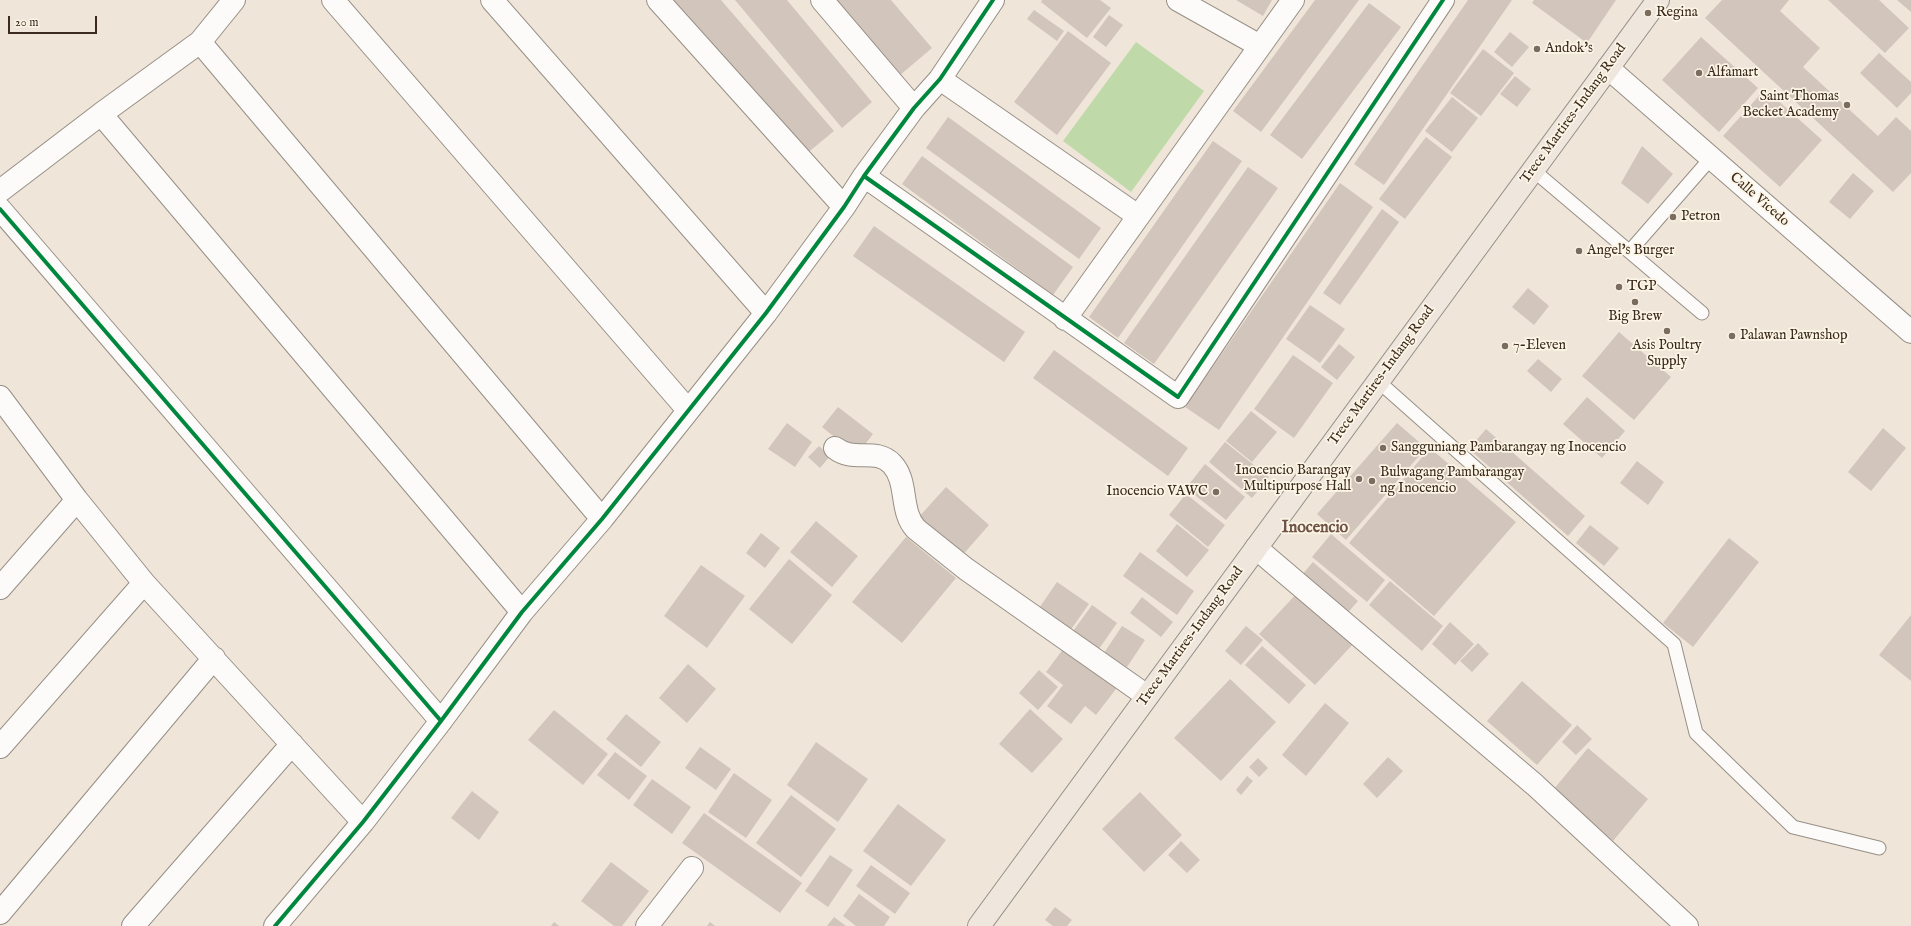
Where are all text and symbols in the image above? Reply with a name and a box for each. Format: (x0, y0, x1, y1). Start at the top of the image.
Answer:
place label: Regina (1656, 5, 1698, 21)
scale bar (10, 8, 99, 34)
marker: Regina (1643, 8, 1653, 18)
text: 20 m (15, 15, 38, 30)
street label: Trece Martires-Indang Road (1518, 41, 1630, 187)
place label: Andok's (1545, 41, 1593, 57)
marker: Andok's (1532, 44, 1542, 54)
place label: Alfamart (1707, 65, 1758, 81)
marker: Alfamart (1694, 68, 1704, 78)
place label: Saint Thomas Becket Academy (1743, 89, 1839, 122)
marker: Saint Thomas Becket Academy (1842, 100, 1852, 110)
street label: Calle Vicedo (1726, 170, 1792, 230)
place label: Petron (1681, 209, 1720, 225)
marker: Petron (1668, 212, 1678, 222)
place label: Angel's Burger (1587, 243, 1674, 259)
marker: Angel's Burger (1574, 246, 1584, 256)
place label: TGP (1627, 279, 1656, 295)
marker: TGP (1614, 282, 1624, 292)
marker: Big Brew (1630, 297, 1640, 307)
street label: Trece Martires-Indang Road (1326, 303, 1438, 449)
place label: Big Brew (1608, 309, 1662, 325)
marker: Asis Poultry Supply (1662, 326, 1672, 336)
place label: Palawan Pawnshop (1740, 328, 1847, 344)
marker: Palawan Pawnshop (1727, 331, 1737, 341)
place label: 7-Eleven (1513, 338, 1566, 354)
place label: Asis Poultry Supply (1632, 338, 1702, 370)
marker: 7-Eleven (1500, 341, 1510, 351)
place label: Sangguniang Pambarangay ng Inocencio (1391, 440, 1626, 456)
marker: Sangguniang Pambarangay ng Inocencio (1378, 443, 1388, 453)
place label: Inocencio Barangay Multipurpose Hall (1235, 463, 1351, 496)
place label: Bulwagang Pambarangay ng Inocencio (1380, 465, 1524, 498)
marker: Inocencio Barangay Multipurpose Hall (1354, 474, 1364, 484)
marker: Bulwagang Pambarangay ng Inocencio (1367, 476, 1377, 486)
place label: Inocencio VAWC (1106, 484, 1208, 500)
marker: Inocencio VAWC (1211, 487, 1221, 497)
district label: Inocencio (1282, 519, 1348, 539)
street label: Trece Martires-Indang Road (1135, 564, 1247, 710)

